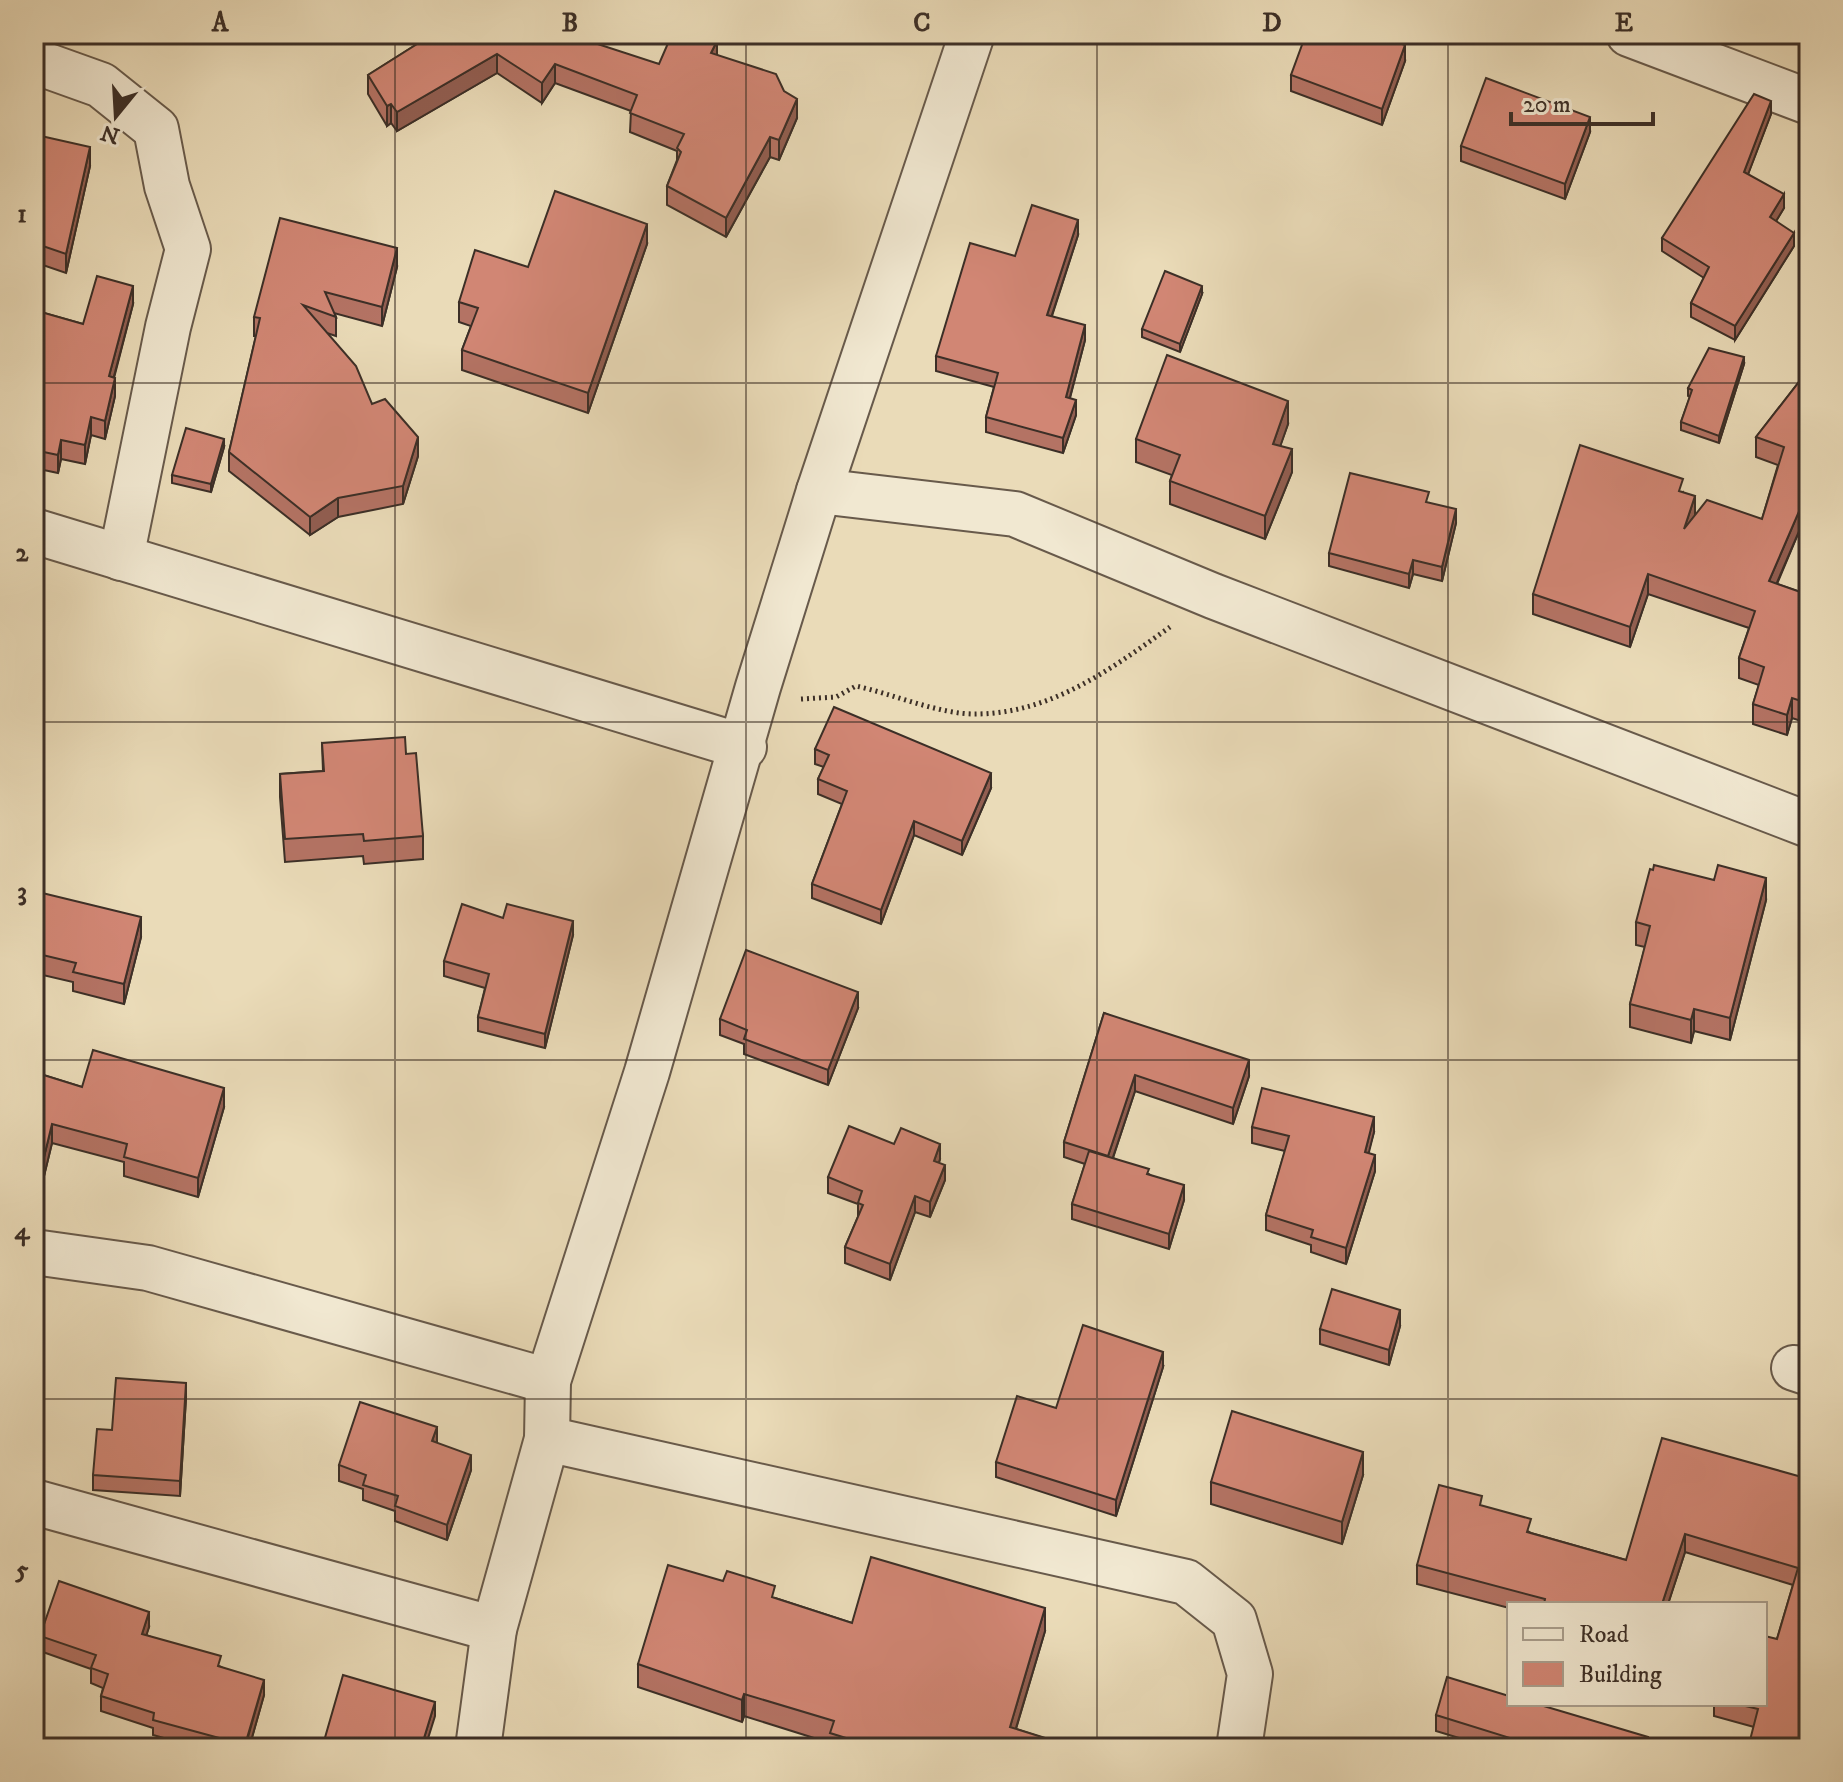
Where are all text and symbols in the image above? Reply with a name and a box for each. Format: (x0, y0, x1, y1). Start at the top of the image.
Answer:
text: A (211, 7, 230, 40)
text: B (562, 7, 578, 40)
text: C (913, 7, 931, 40)
text: D (1262, 7, 1282, 40)
text: E (1615, 7, 1633, 40)
north arrow (76, 76, 156, 156)
scale bar (1511, 76, 1653, 126)
text: 20 m (1523, 90, 1571, 120)
text: N (98, 118, 123, 149)
text: 1 (17, 198, 27, 231)
text: 2 (16, 537, 30, 570)
text: 3 (17, 876, 27, 909)
text: 4 (15, 1215, 31, 1248)
text: 5 (15, 1554, 29, 1587)
legend (1507, 1602, 1767, 1706)
text: Road (1579, 1620, 1629, 1650)
text: Building (1579, 1660, 1662, 1690)

